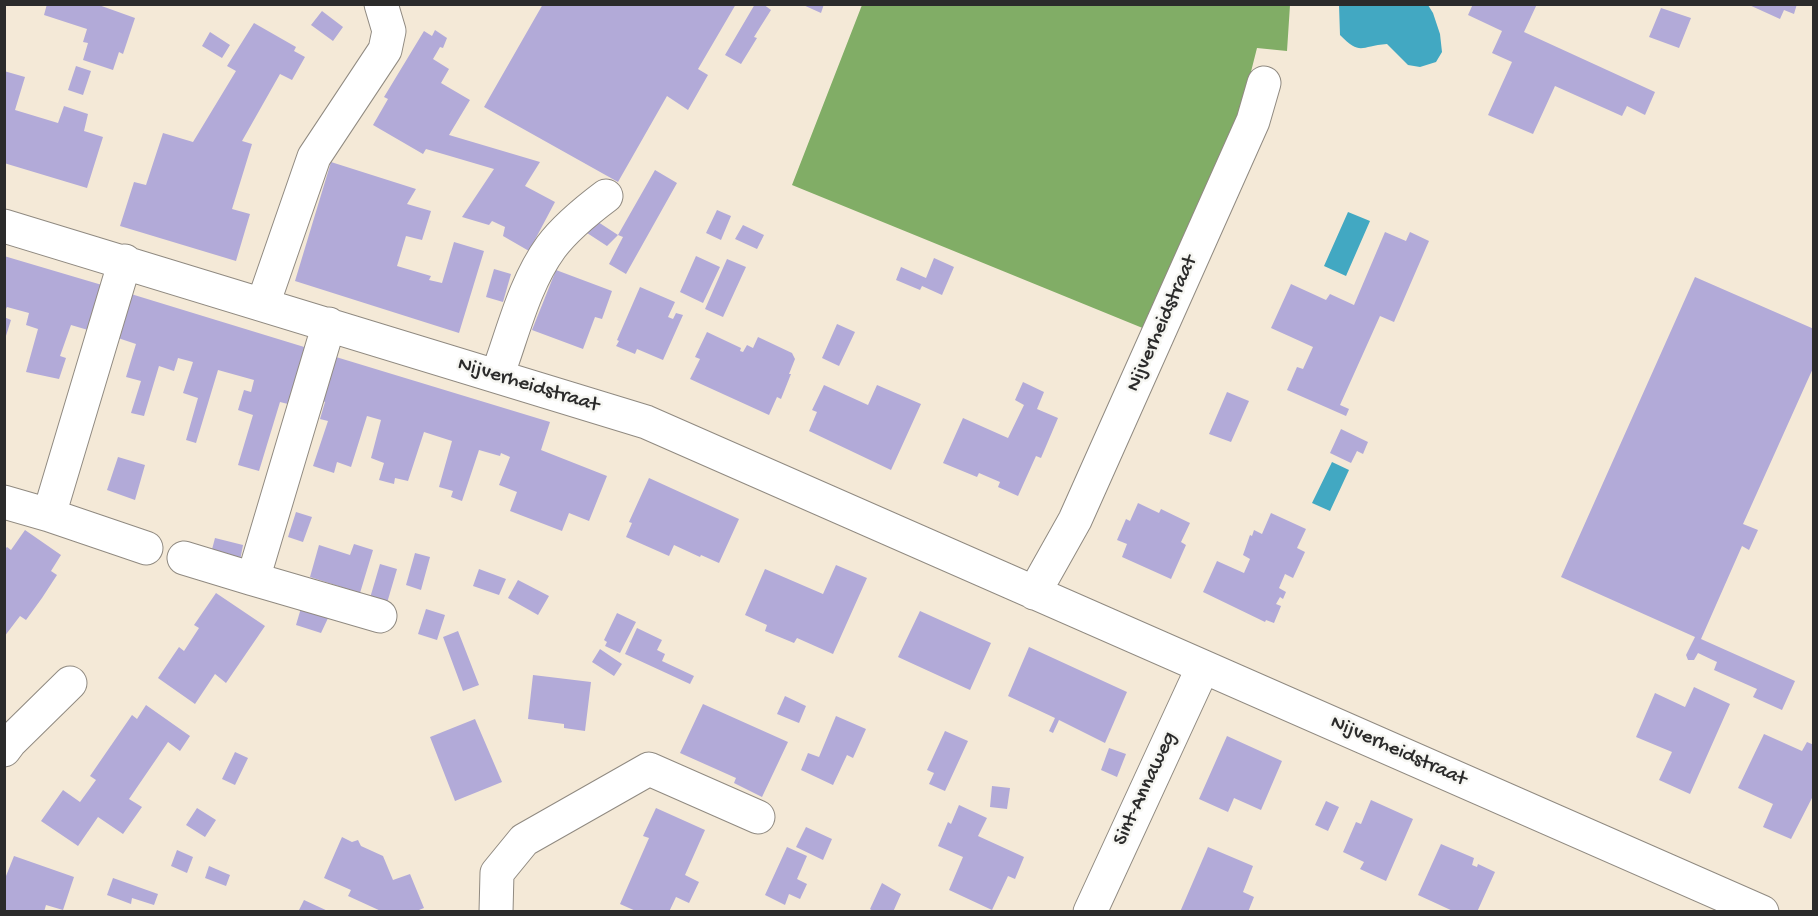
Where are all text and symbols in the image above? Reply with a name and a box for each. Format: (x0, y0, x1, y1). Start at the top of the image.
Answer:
street label: Nijverheidstraat (1122, 252, 1204, 396)
street label: Nijverheidstraat (454, 353, 602, 419)
street label: Nijverheidstraat (1326, 711, 1470, 793)
street label: Sint-Annaweg (1109, 728, 1183, 850)

